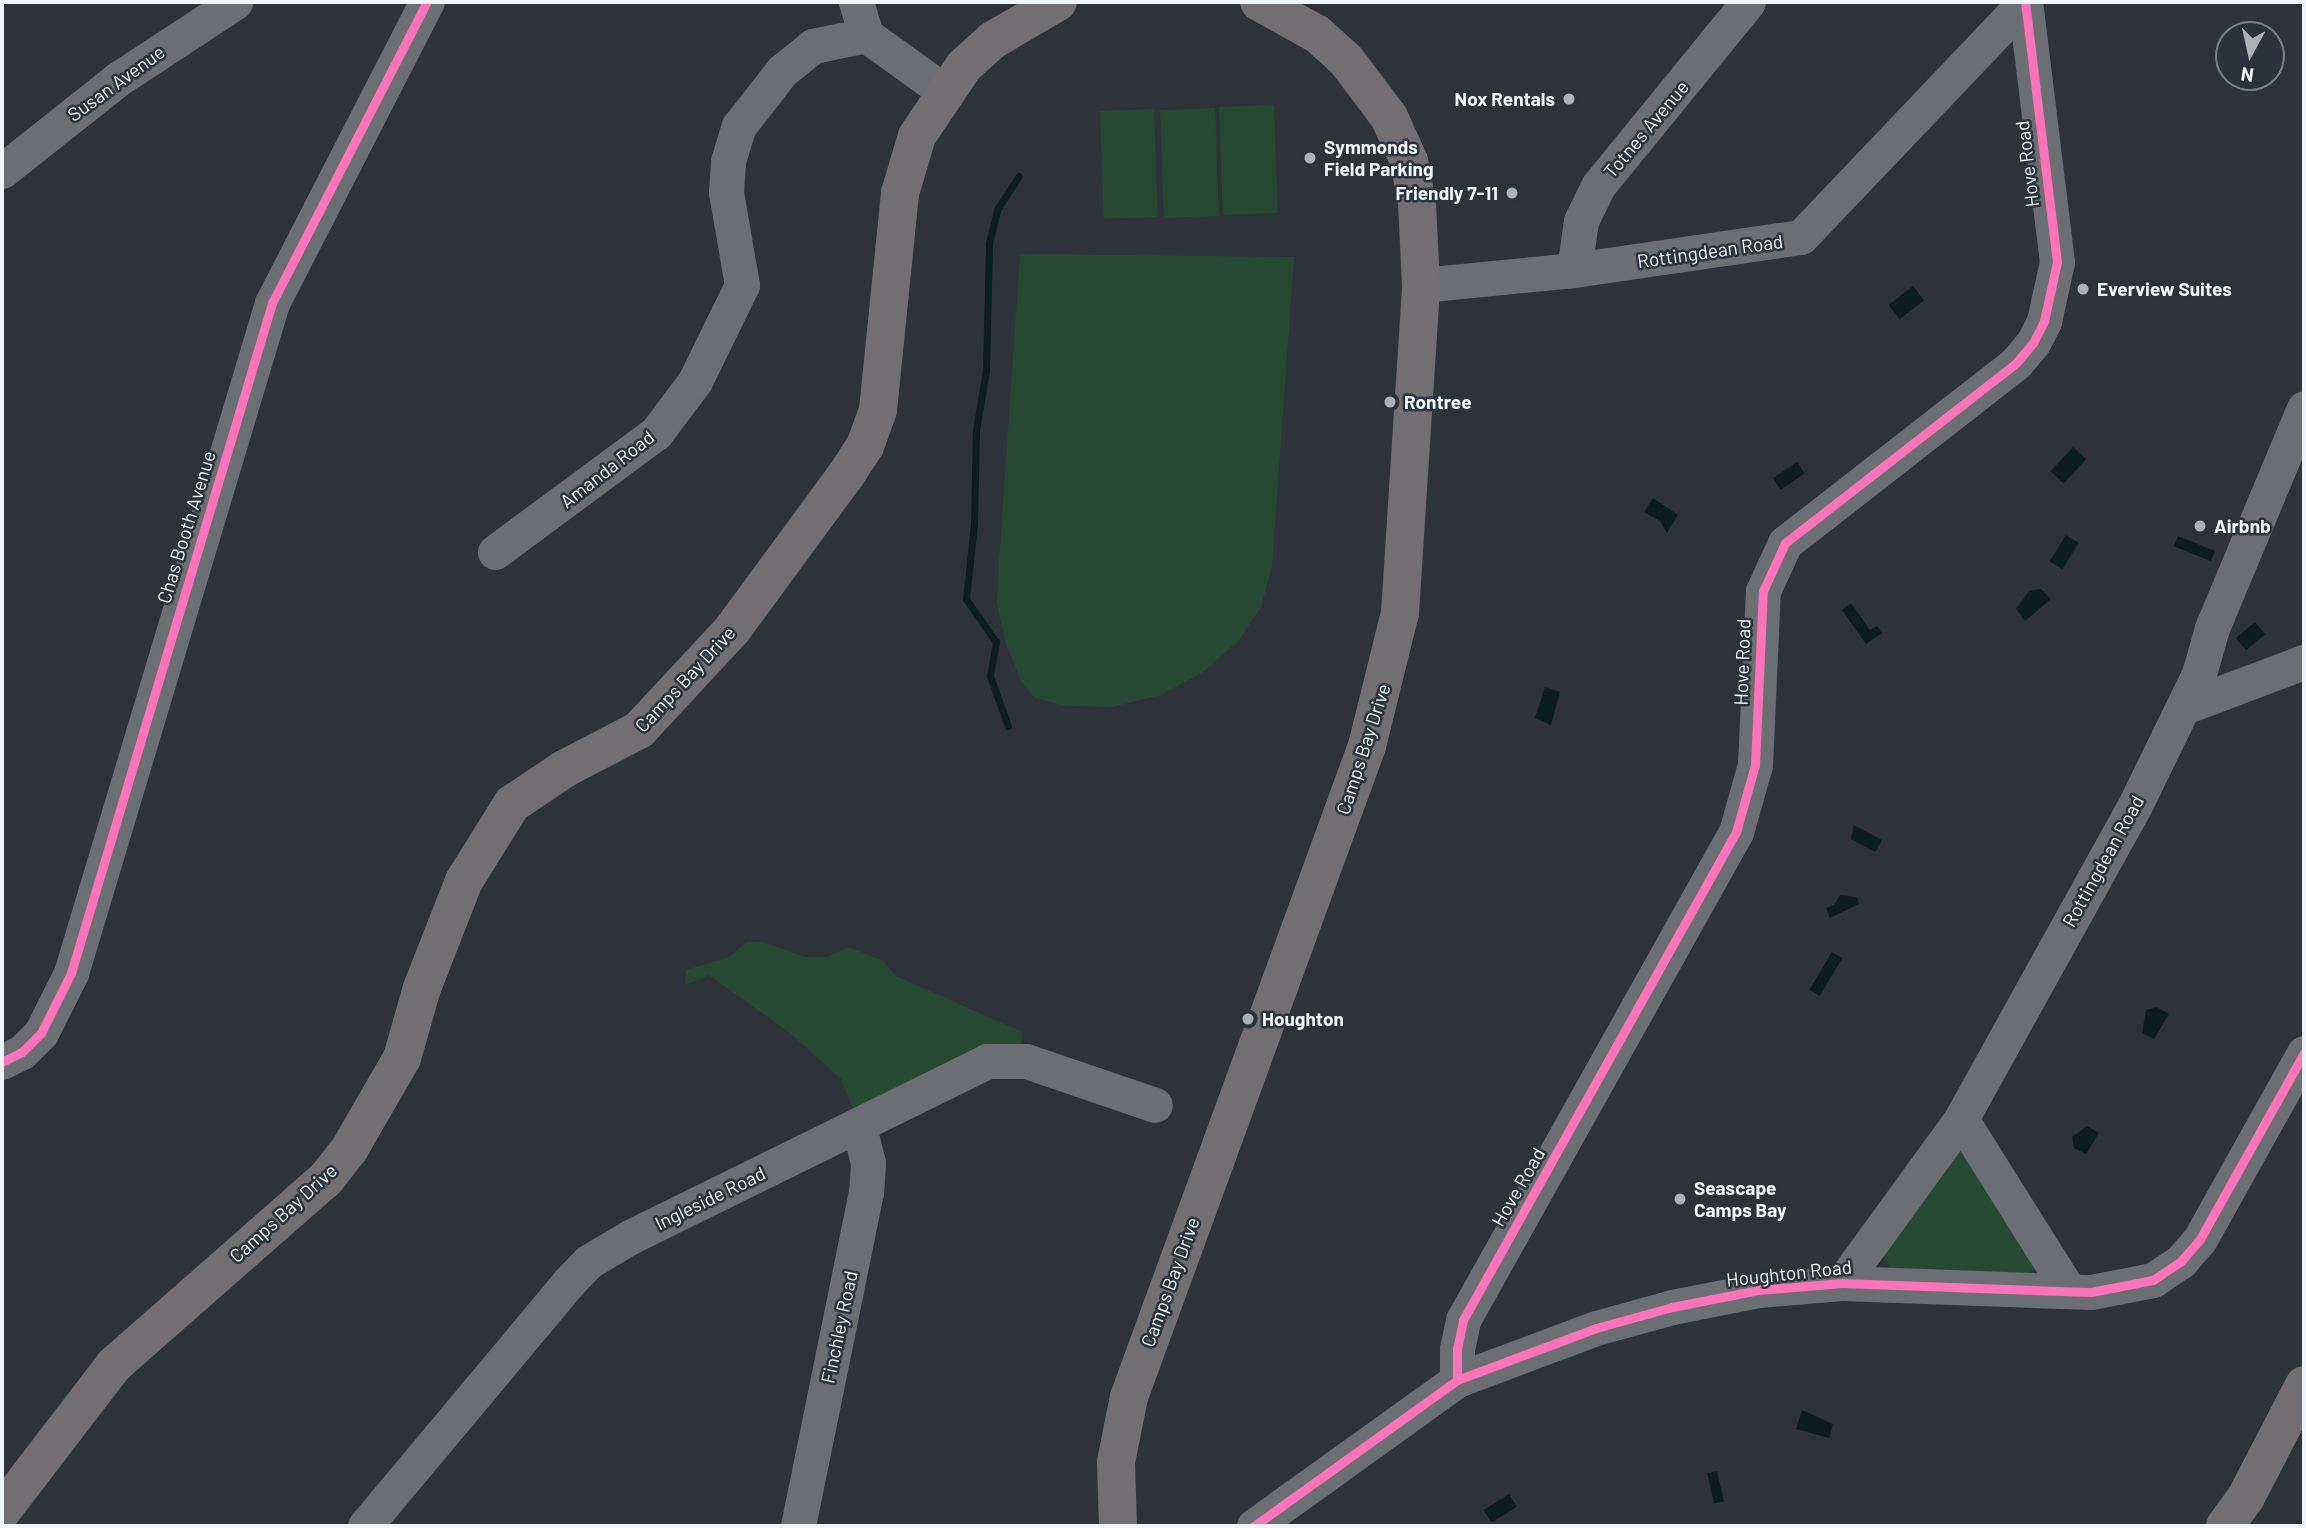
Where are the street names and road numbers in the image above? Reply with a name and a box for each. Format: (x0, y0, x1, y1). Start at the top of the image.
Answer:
street label: Susan Avenue (63, 40, 169, 126)
street label: Totnes Avenue (1599, 76, 1693, 182)
street label: Hove Road (2010, 119, 2044, 209)
street label: Rottingdean Road (1636, 229, 1784, 273)
street label: Amanda Road (555, 425, 659, 513)
street label: Chas Booth Avenue (152, 448, 220, 606)
street label: Hove Road (1729, 618, 1755, 706)
street label: Camps Bay Drive (630, 621, 740, 737)
street label: Camps Bay Drive (1331, 681, 1395, 817)
street label: Rottingdean Road (2057, 791, 2149, 931)
street label: Hove Road (1486, 1144, 1550, 1230)
street label: Camps Bay Drive (225, 1159, 341, 1267)
street label: Ingleside Road (651, 1161, 769, 1235)
street label: Camps Bay Drive (1136, 1214, 1204, 1350)
street label: Houghton Road (1725, 1255, 1853, 1291)
street label: Finchley Road (816, 1269, 862, 1385)

